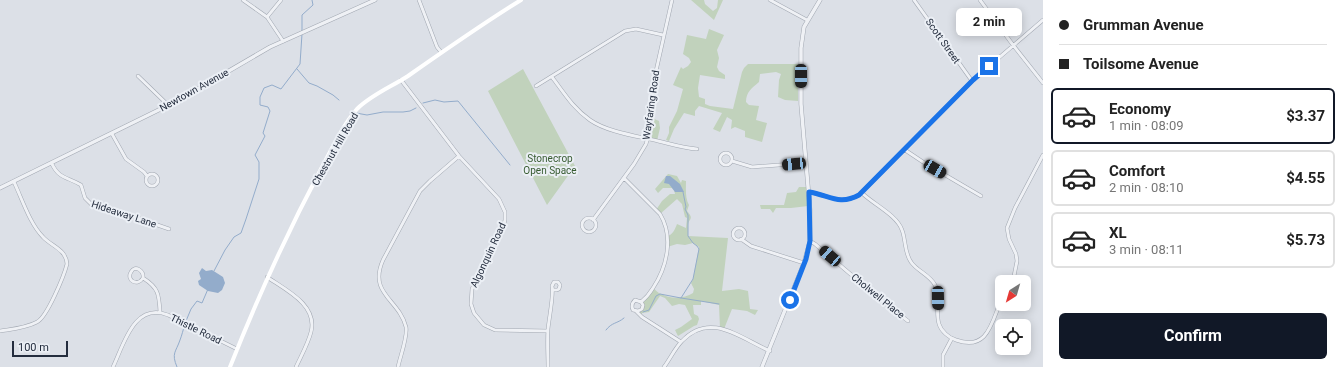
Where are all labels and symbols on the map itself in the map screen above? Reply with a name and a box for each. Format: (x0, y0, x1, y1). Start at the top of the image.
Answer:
callout: 2 min (956, 8, 1022, 36)
street label: Scott Street (924, 16, 962, 66)
route end (980, 57, 998, 75)
car (795, 64, 807, 88)
street label: Newtown Avenue (158, 67, 230, 113)
street label: Wayfaring Road (641, 69, 661, 141)
street label: Chestnut Hill Road (310, 111, 360, 187)
park label: Stonecrop Open Space (523, 153, 577, 176)
car (782, 157, 806, 171)
car (922, 158, 948, 180)
street label: Hideaway Lane (90, 198, 158, 230)
street label: Algonquin Road (468, 221, 508, 289)
car (817, 244, 843, 268)
street label: Cholwell Place (849, 271, 907, 321)
north arrow (995, 275, 1031, 311)
car (932, 286, 944, 310)
route start (781, 291, 799, 309)
street label: Thistle Road (169, 312, 223, 346)
scale bar (12, 339, 68, 358)

